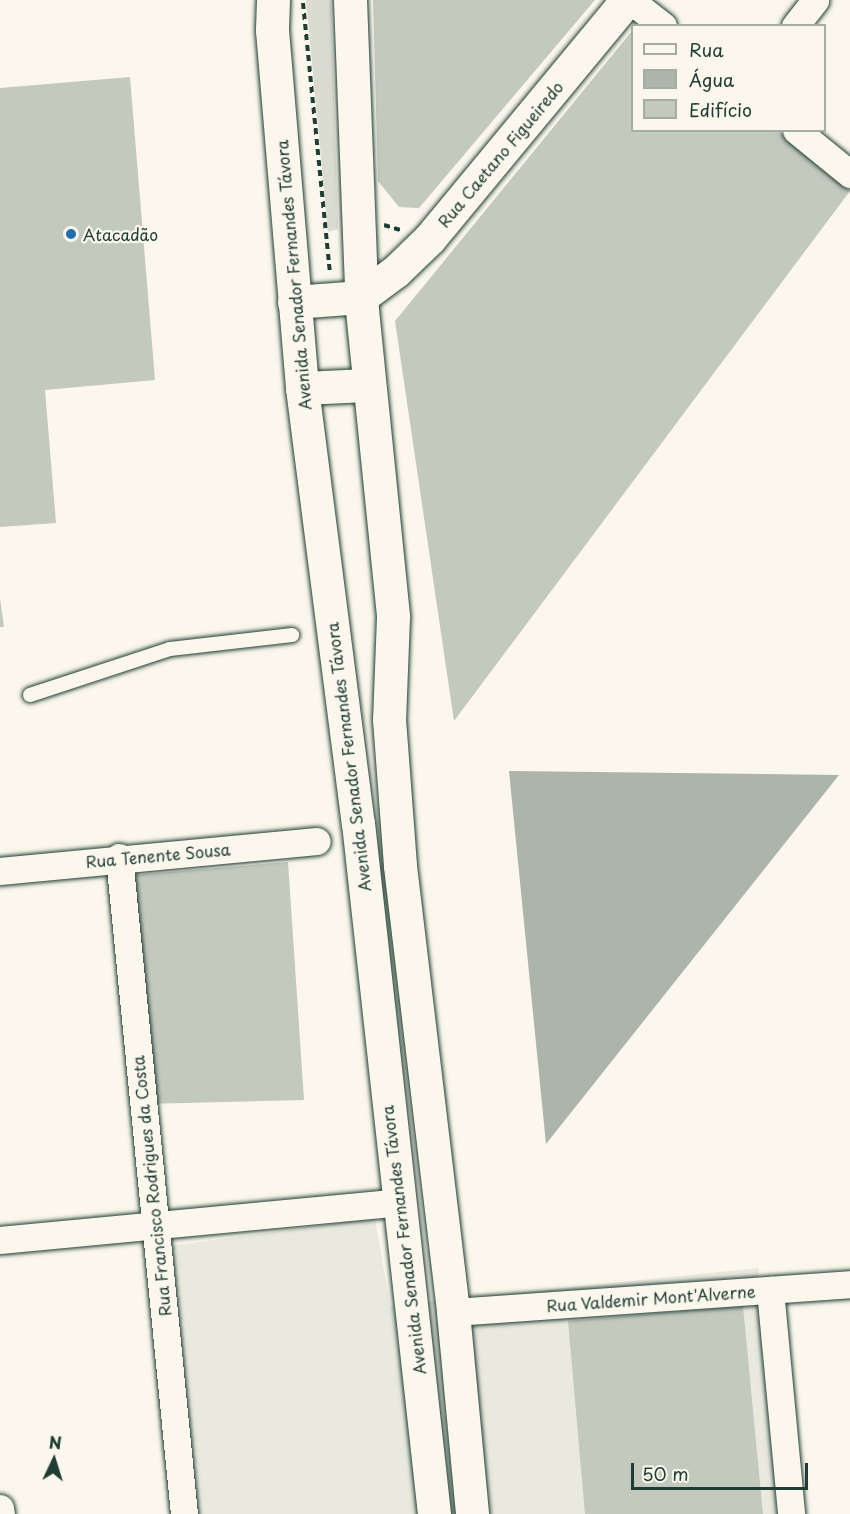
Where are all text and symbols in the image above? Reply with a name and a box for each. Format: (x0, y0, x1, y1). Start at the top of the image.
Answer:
legend (631, 24, 826, 132)
text: Rua (689, 36, 724, 63)
text: Água (689, 66, 734, 93)
street label: Rua Caetano Figueiredo (433, 77, 567, 231)
text: Edifício (689, 96, 752, 123)
street label: Avenida Senador Fernandes Távora (272, 138, 314, 412)
place label: Atacadão (83, 224, 158, 244)
marker: Atacadão (64, 227, 78, 241)
street label: Avenida Senador Fernandes Távora (322, 620, 374, 894)
street label: Rua Tenente Sousa (85, 839, 231, 871)
street label: Rua Francisco Rodrigues da Costa (128, 1054, 174, 1318)
street label: Avenida Senador Fernandes Távora (377, 1103, 429, 1377)
street label: Rua Valdemir Mont'Alverne (545, 1281, 757, 1315)
north arrow (24, 1430, 84, 1490)
text: N (48, 1430, 62, 1454)
scale bar (634, 1451, 811, 1489)
text: 50 m (642, 1460, 689, 1487)

